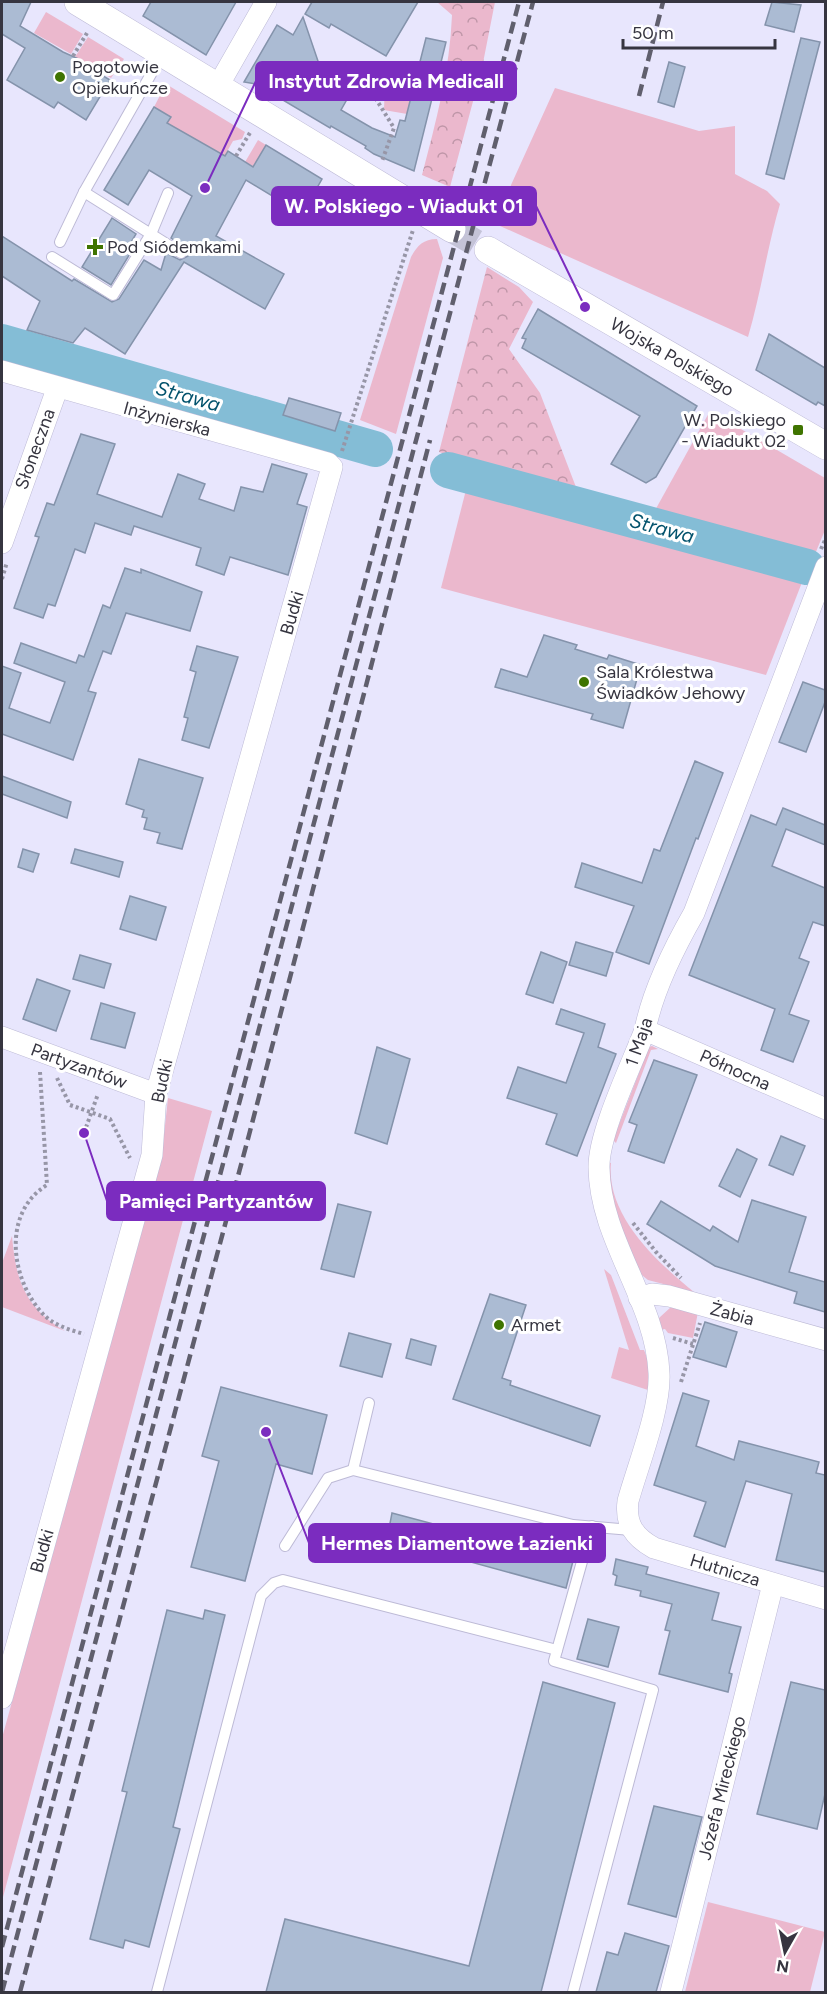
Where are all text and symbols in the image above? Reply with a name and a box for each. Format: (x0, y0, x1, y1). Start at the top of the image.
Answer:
scale bar (623, 12, 774, 50)
text: 50 m (632, 22, 674, 44)
place label: Pogotowie Opiekuńcze (72, 56, 168, 99)
callout: Instytut Zdrowia Medicall (256, 62, 516, 100)
text: Instytut Zdrowia Medicall (268, 69, 504, 93)
marker: Pogotowie Opiekuńcze (53, 70, 67, 84)
callout: W. Polskiego - Wiadukt 01 (272, 187, 536, 225)
text: W. Polskiego - Wiadukt 01 (284, 194, 524, 218)
place label: Pod Siódemkami (107, 236, 241, 258)
marker: Pod Siódemkami (88, 240, 102, 254)
street label: Wojska Polskiego (606, 313, 738, 401)
water label: Strawa (153, 375, 223, 417)
street label: Inżynierska (121, 397, 213, 441)
street label: Słoneczna (10, 406, 60, 492)
place label: W. Polskiego - Wiadukt 02 (681, 409, 786, 452)
marker: W. Polskiego - Wiadukt 02 (791, 423, 805, 437)
water label: Strawa (627, 508, 697, 548)
street label: Budki (275, 589, 309, 637)
place label: Sala Królestwa Świadków Jehowy (596, 661, 746, 704)
marker: Sala Królestwa Świadków Jehowy (577, 675, 591, 689)
street label: 1 Maja (620, 1015, 658, 1069)
street label: Partyzantów (28, 1038, 130, 1094)
street label: Północna (696, 1045, 774, 1095)
street label: Budki (147, 1057, 177, 1105)
callout: Pamięci Partyzantów (107, 1182, 325, 1220)
text: Pamięci Partyzantów (119, 1189, 313, 1213)
street label: Żabia (708, 1298, 756, 1330)
place label: Armet (511, 1314, 561, 1336)
marker: Armet (492, 1318, 506, 1332)
callout: Hermes Diamentowe Łazienki (309, 1524, 605, 1562)
street label: Budki (25, 1527, 59, 1575)
text: Hermes Diamentowe Łazienki (321, 1531, 593, 1555)
street label: Hutnicza (687, 1549, 763, 1591)
street label: Józefa Mireckiego (693, 1714, 751, 1862)
north arrow (755, 1922, 815, 1982)
text: N (775, 1956, 790, 1977)

